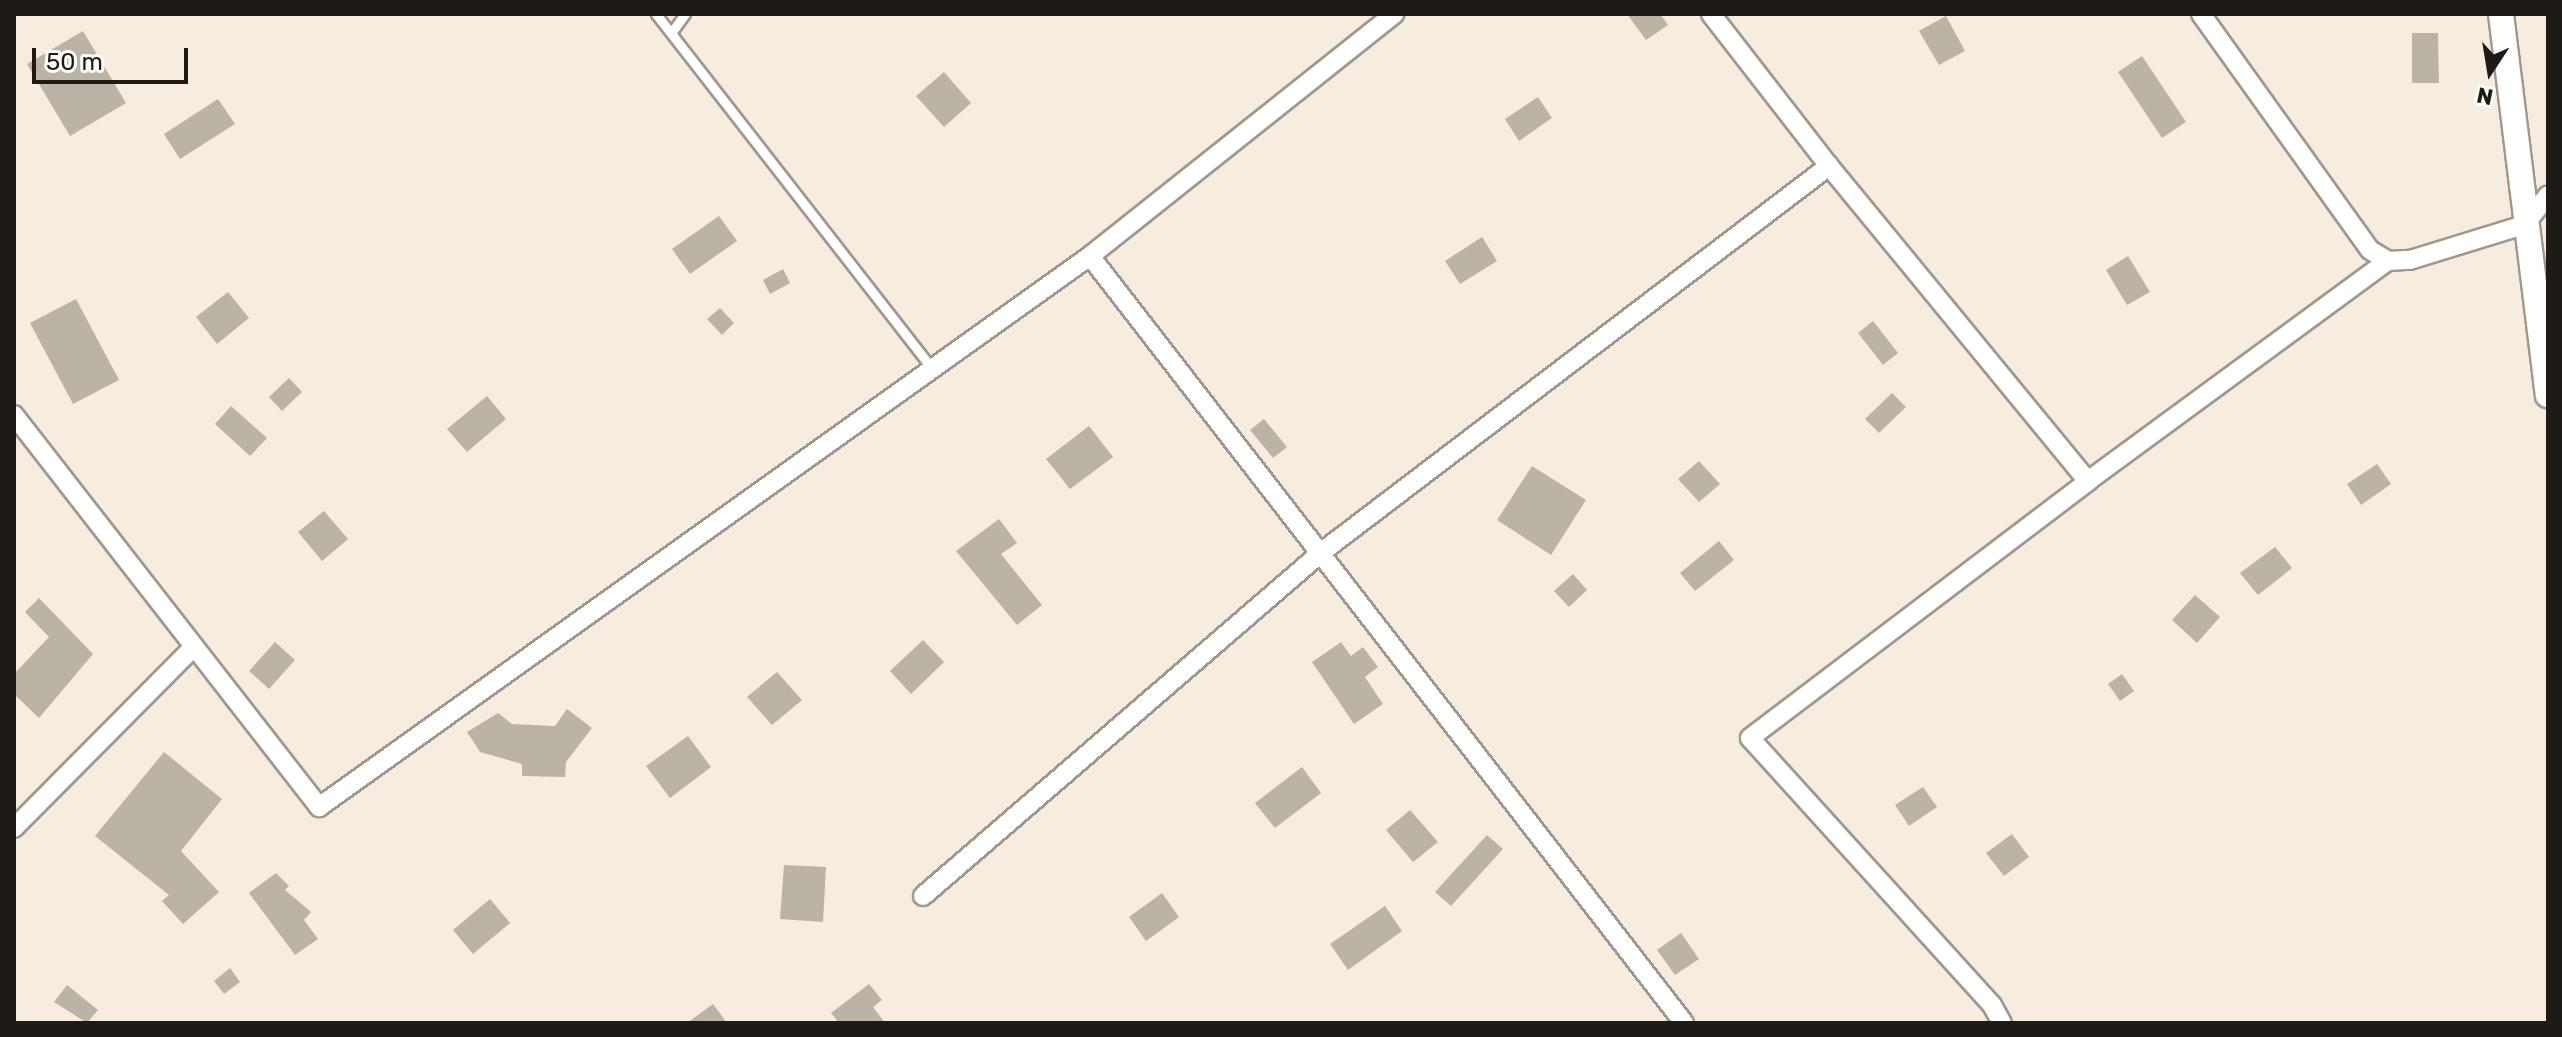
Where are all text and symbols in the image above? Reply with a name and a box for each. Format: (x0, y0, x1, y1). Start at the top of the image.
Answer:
scale bar (36, 32, 192, 82)
north arrow (2450, 32, 2530, 112)
text: 50 m (46, 48, 103, 76)
text: N (2474, 81, 2495, 111)

